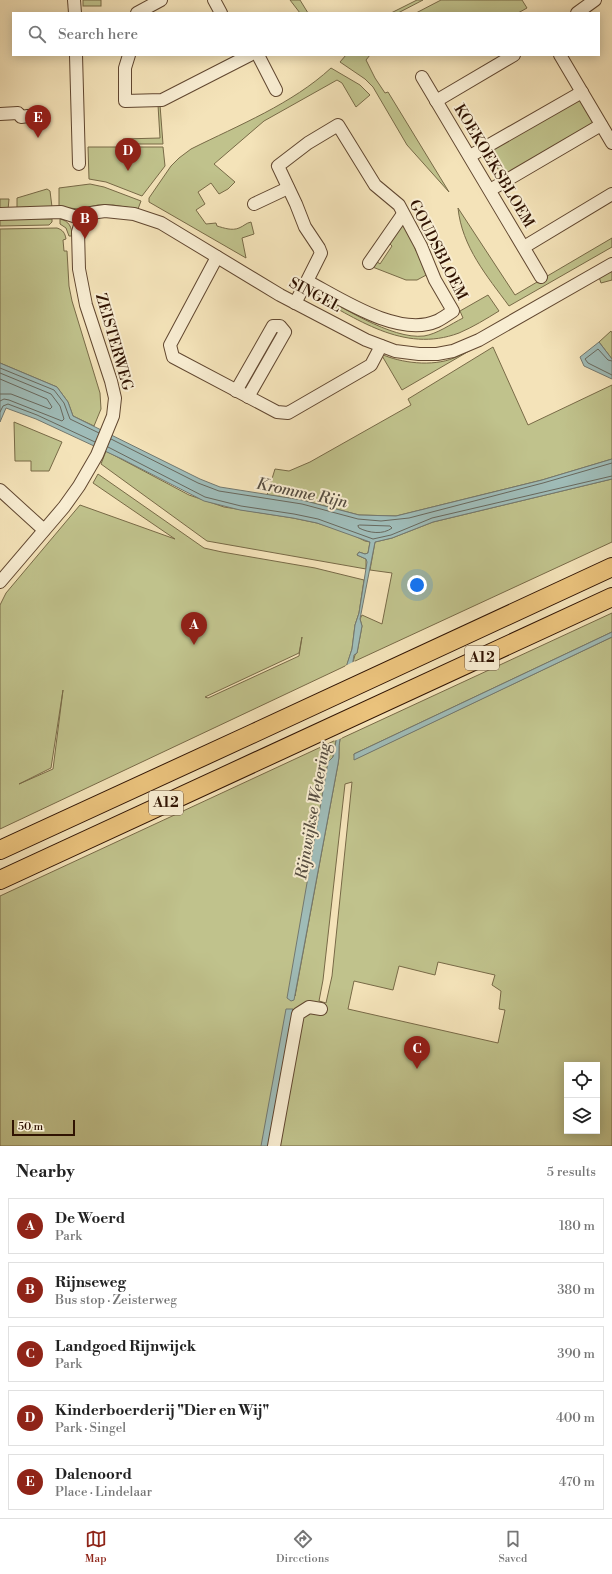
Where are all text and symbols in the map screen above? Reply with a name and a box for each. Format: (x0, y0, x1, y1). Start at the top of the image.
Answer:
search box (12, 12, 600, 56)
icon: search (26, 23, 48, 45)
text: Search here (58, 25, 138, 44)
street label: KOEKOEKSBLOEM (450, 101, 539, 232)
pin: E (25, 105, 51, 138)
pin: D (115, 138, 141, 171)
street label: GOUDSBLOEM (405, 197, 472, 304)
pin: B (72, 206, 98, 239)
street label: SINGEL (286, 273, 344, 317)
street label: ZEISTERWEG (91, 291, 137, 393)
water label: Kromme Rijn (255, 474, 350, 513)
your location (407, 575, 427, 595)
pin: A (181, 612, 207, 645)
road number: A12 (465, 646, 499, 670)
water label: Rijnwijkse Wetering (291, 740, 335, 882)
road number: A12 (149, 791, 183, 815)
pin: C (404, 1036, 430, 1069)
map controls (564, 1062, 600, 1134)
button: locate (564, 1062, 600, 1098)
button: layers (564, 1098, 600, 1134)
scale bar (12, 1118, 75, 1137)
text: 50 m (18, 1120, 43, 1134)
text: Nearby (16, 1161, 75, 1183)
text: 5 results (547, 1164, 596, 1180)
text: De Woerd (55, 1209, 125, 1228)
text: A (25, 1218, 35, 1234)
text: 180 m (559, 1218, 595, 1234)
text: Park (55, 1228, 82, 1244)
text: Rijnseweg (55, 1273, 126, 1292)
text: B (25, 1282, 35, 1298)
text: 380 m (557, 1282, 595, 1298)
text: Bus stop · Zeisterweg (55, 1292, 177, 1308)
text: Landgoed Rijnwijck (55, 1337, 196, 1356)
text: C (25, 1346, 35, 1362)
text: 390 m (557, 1346, 595, 1362)
text: Park (55, 1356, 82, 1372)
text: Kinderboerderij "Dier en Wij" (55, 1401, 269, 1420)
text: D (25, 1410, 35, 1426)
text: 400 m (556, 1410, 595, 1426)
text: Park · Singel (55, 1420, 126, 1436)
text: Dalenoord (55, 1465, 132, 1484)
text: E (25, 1474, 35, 1490)
text: 470 m (559, 1474, 595, 1490)
text: Place · Lindelaar (55, 1484, 152, 1500)
tab: Map (85, 1528, 107, 1566)
tab: Directions (276, 1528, 329, 1566)
tab: Saved (498, 1528, 527, 1566)

